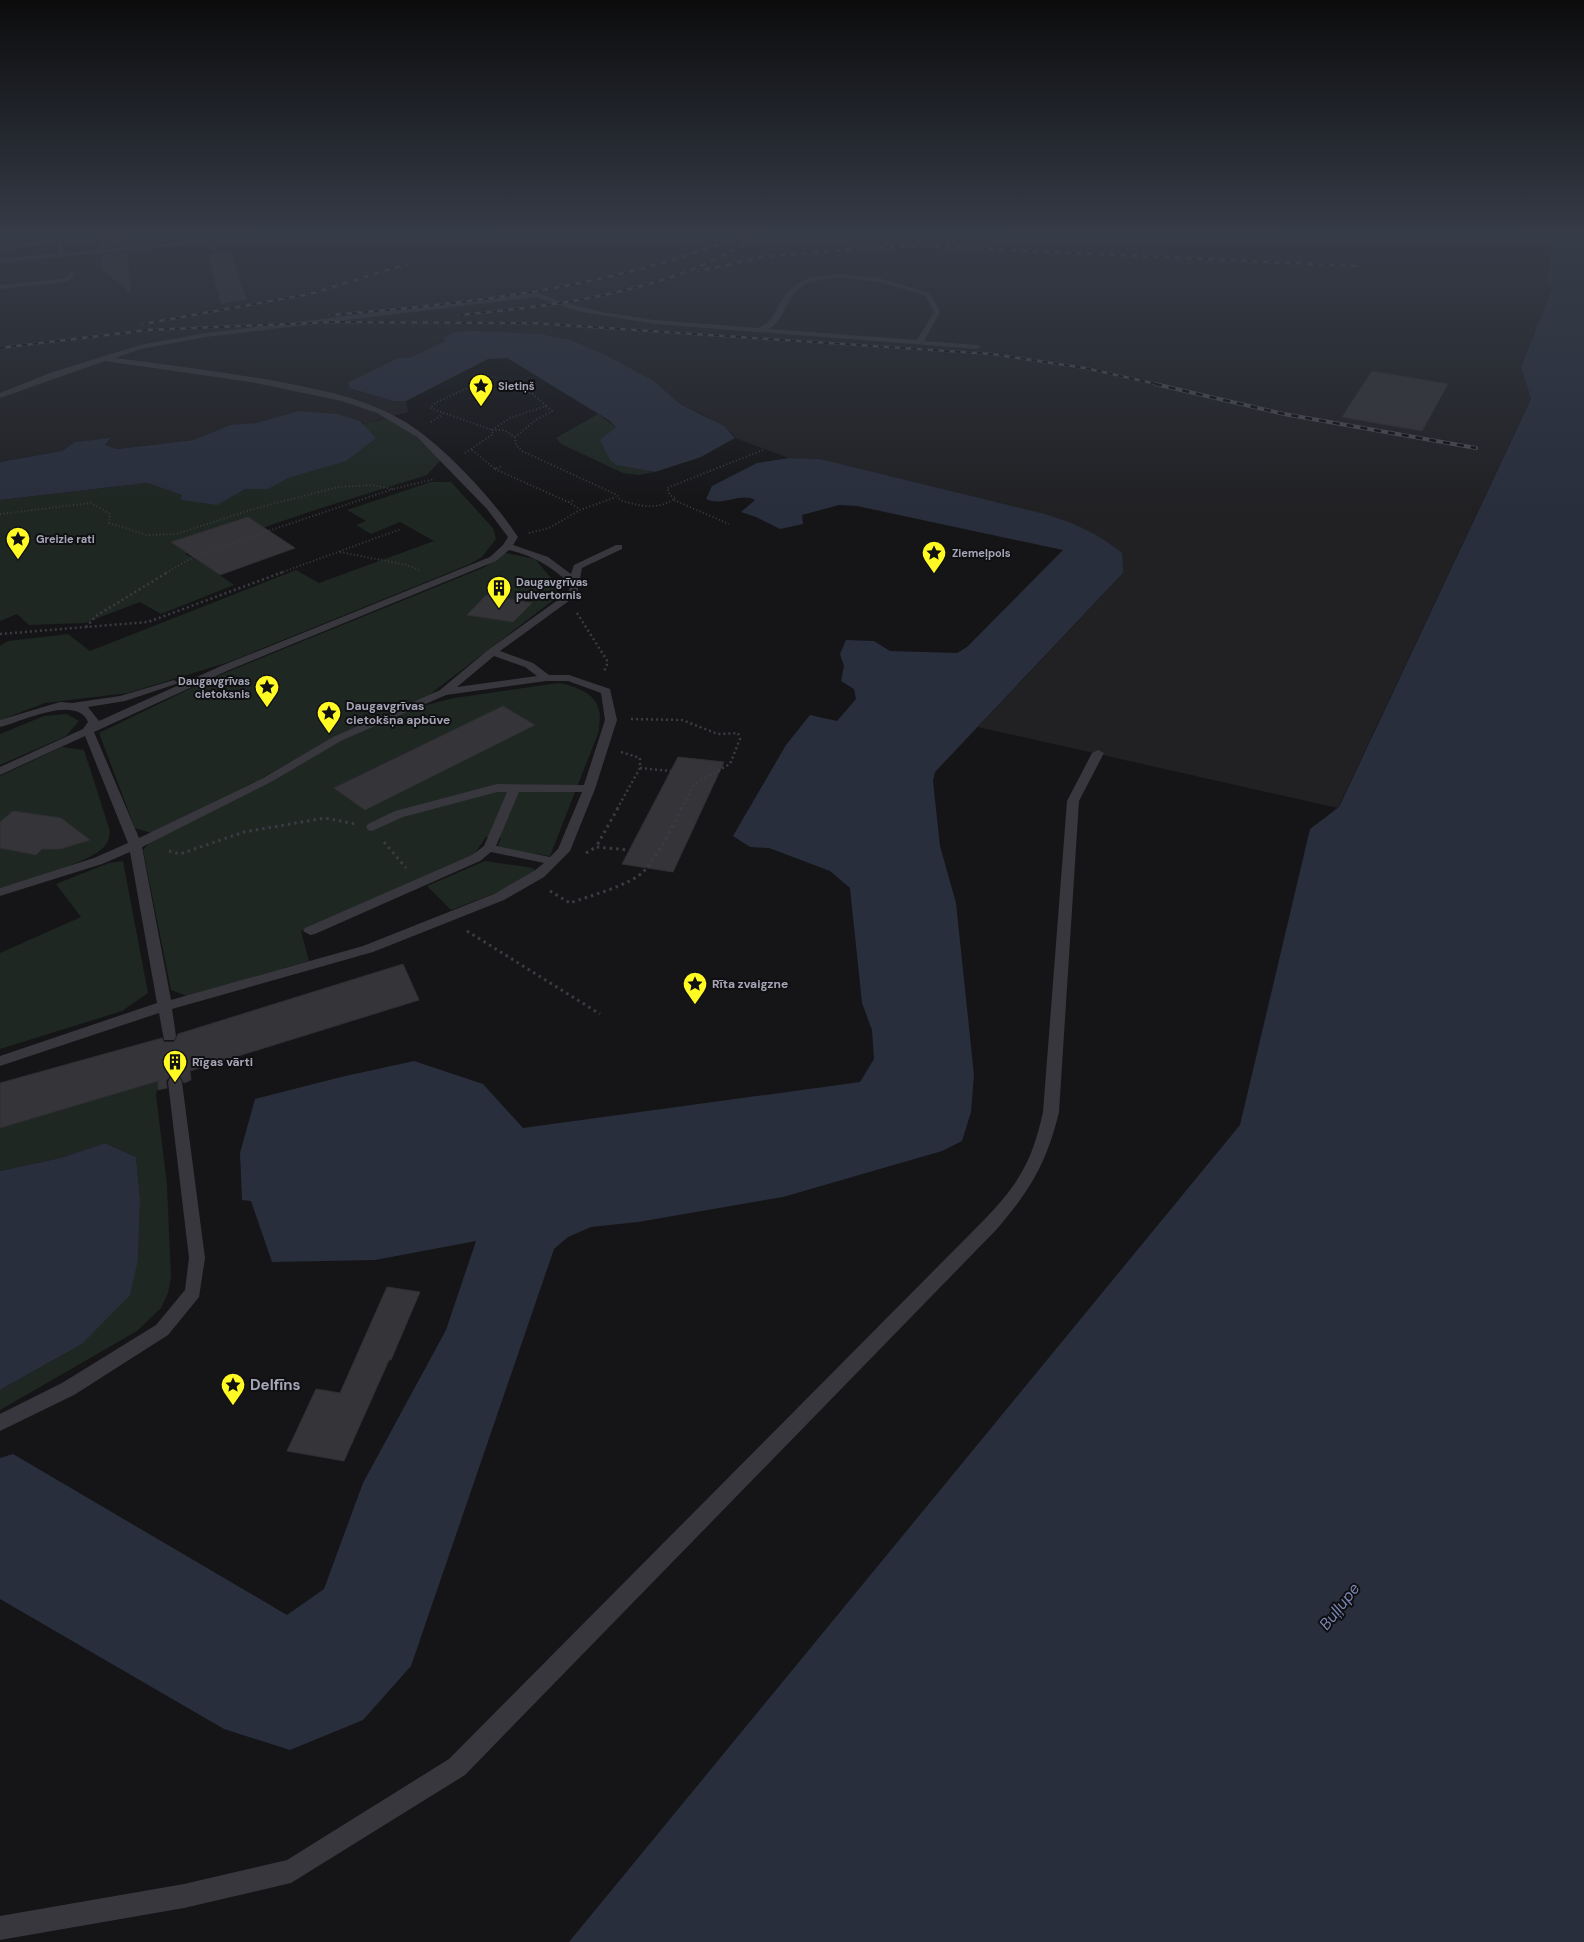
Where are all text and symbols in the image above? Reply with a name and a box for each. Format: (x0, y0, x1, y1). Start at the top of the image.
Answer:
place icon: Sietiņš (468, 373, 494, 407)
place label: Sietiņš (498, 379, 535, 393)
place icon: Greizie rati (5, 526, 31, 560)
place label: Greizie rati (36, 532, 95, 546)
place icon: Ziemeļpols (921, 540, 947, 574)
place label: Ziemeļpols (952, 546, 1011, 560)
building icon: Daugavgrīvas pulvertornis (486, 575, 512, 609)
place label: Daugavgrīvas pulvertornis (516, 575, 588, 602)
place label: Daugavgrīvas cietoksnis (178, 674, 250, 701)
place icon: Daugavgrīvas cietoksnis (254, 674, 280, 708)
place label: Daugavgrīvas cietokšņa apbūve (346, 698, 450, 728)
place icon: Daugavgrīvas cietokšņa apbūve (316, 700, 342, 734)
place icon: Rīta zvaigzne (682, 971, 708, 1005)
place label: Rīta zvaigzne (712, 976, 788, 992)
building icon: Rīgas vārti (162, 1049, 188, 1083)
place label: Rīgas vārti (192, 1054, 253, 1070)
place icon: Delfīns (220, 1372, 246, 1406)
place label: Delfīns (250, 1375, 300, 1395)
water label: Buļļupe (1314, 1578, 1364, 1634)

